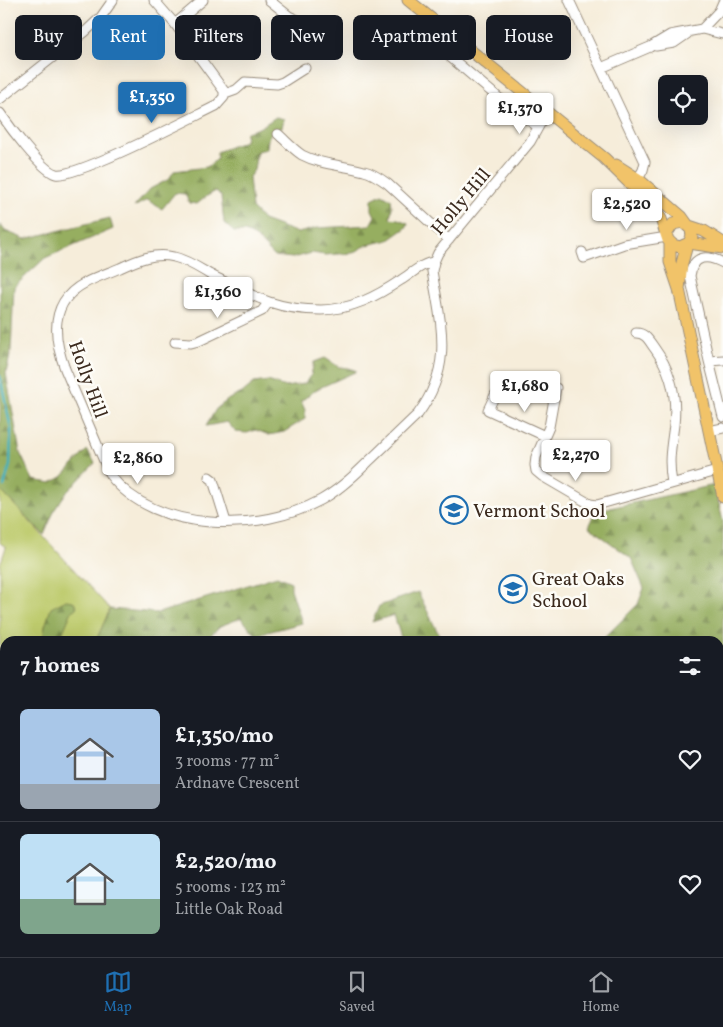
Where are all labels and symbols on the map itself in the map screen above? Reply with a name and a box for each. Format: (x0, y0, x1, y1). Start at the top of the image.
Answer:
pin: £1,350 (111, 82, 193, 124)
pin: £1,370 (479, 92, 561, 135)
street label: Holly Hill (426, 163, 498, 241)
pin: £2,520 (586, 188, 668, 231)
pin: £1,360 (177, 276, 259, 319)
street label: Holly Hill (61, 337, 113, 422)
pin: £1,680 (484, 370, 566, 413)
pin: £2,270 (535, 440, 617, 482)
pin: £2,860 (97, 442, 179, 485)
school or university icon: Vermont School (439, 495, 469, 525)
place label: Vermont School (473, 499, 606, 525)
place label: Great Oaks School (532, 567, 624, 615)
school or university icon: Great Oaks School (498, 574, 528, 604)

